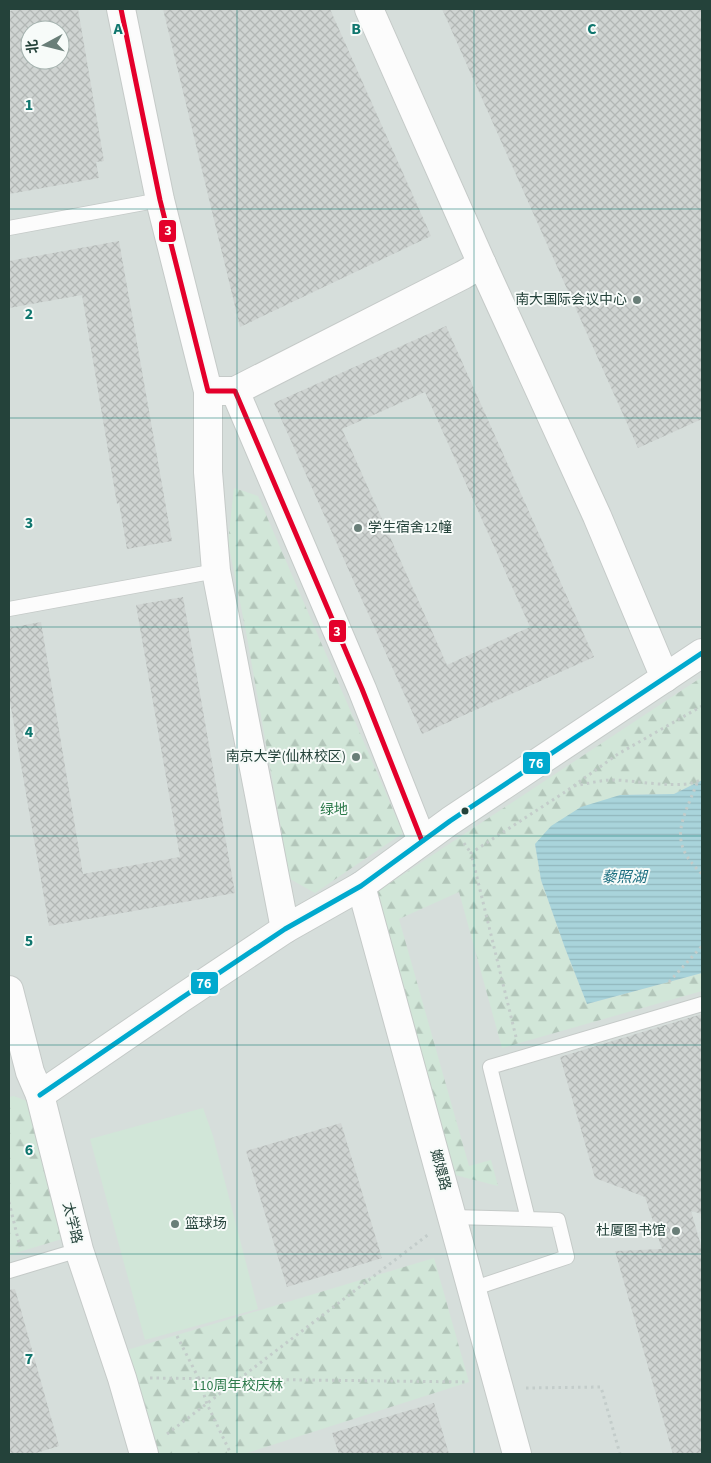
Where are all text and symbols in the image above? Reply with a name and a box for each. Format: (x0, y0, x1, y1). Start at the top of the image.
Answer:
text: A (112, 18, 123, 40)
text: B (351, 18, 361, 40)
text: C (587, 18, 597, 40)
north arrow (20, 20, 70, 70)
text: 北 (22, 38, 44, 55)
text: 1 (25, 94, 33, 116)
line badge: 3 (158, 219, 177, 243)
text: 3 (164, 221, 172, 241)
place label: 南大国际会议中心 (515, 290, 627, 310)
marker: 南大国际会议中心 (631, 294, 643, 306)
text: 2 (25, 303, 33, 325)
text: 3 (25, 512, 33, 534)
place label: 学生宿舍12幢 (368, 518, 452, 538)
marker: 学生宿舍12幢 (352, 522, 364, 534)
line badge: 3 (328, 619, 347, 643)
text: 3 (333, 622, 341, 642)
text: 4 (25, 721, 34, 743)
place label: 南京大学(仙林校区) (226, 747, 346, 767)
marker: 南京大学(仙林校区) (350, 751, 362, 763)
line badge: 76 (522, 751, 551, 775)
text: 76 (529, 754, 543, 774)
park label: 绿地 (320, 800, 348, 820)
unlabelled marker (460, 806, 470, 816)
water label: 藜照湖 (601, 867, 648, 888)
text: 5 (25, 930, 33, 952)
line badge: 76 (190, 971, 219, 995)
text: 76 (197, 974, 211, 994)
text: 6 (25, 1139, 33, 1161)
street label: 嫏嬛路 (425, 1147, 455, 1193)
street label: 太学路 (57, 1200, 87, 1246)
place label: 篮球场 (185, 1214, 227, 1234)
marker: 篮球场 (169, 1218, 181, 1230)
place label: 杜厦图书馆 (596, 1221, 666, 1241)
marker: 杜厦图书馆 (670, 1225, 682, 1237)
text: 7 (25, 1348, 33, 1370)
park label: 110周年校庆林 (193, 1376, 283, 1396)

